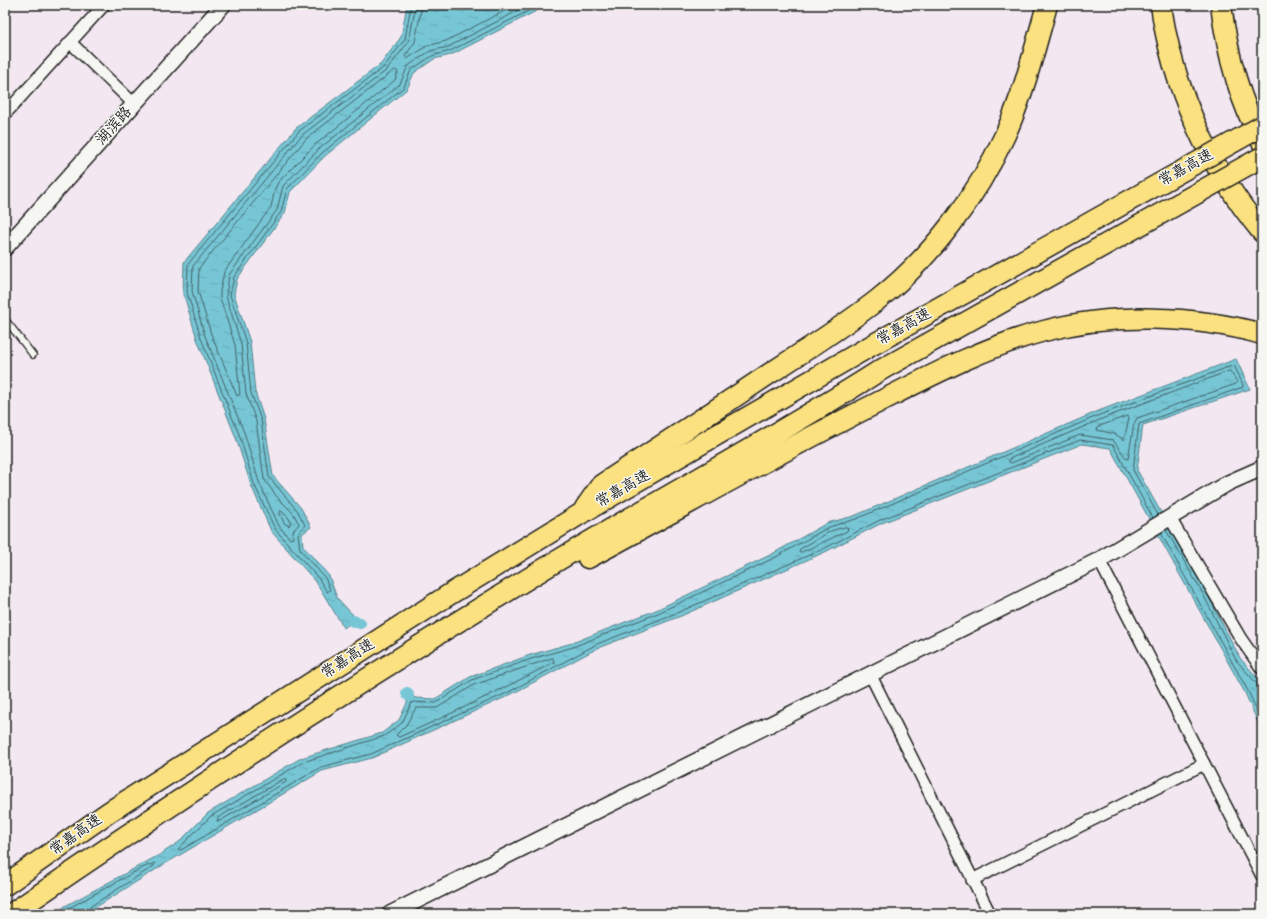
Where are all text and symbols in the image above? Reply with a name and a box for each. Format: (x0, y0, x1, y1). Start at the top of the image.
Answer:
street label: 湖滨路 (92, 103, 136, 149)
street label: 常嘉高速 (1155, 145, 1217, 191)
street label: 常嘉高速 (873, 304, 935, 350)
street label: 常嘉高速 (592, 465, 654, 513)
street label: 常嘉高速 (317, 634, 379, 684)
street label: 常嘉高速 (46, 810, 106, 860)

